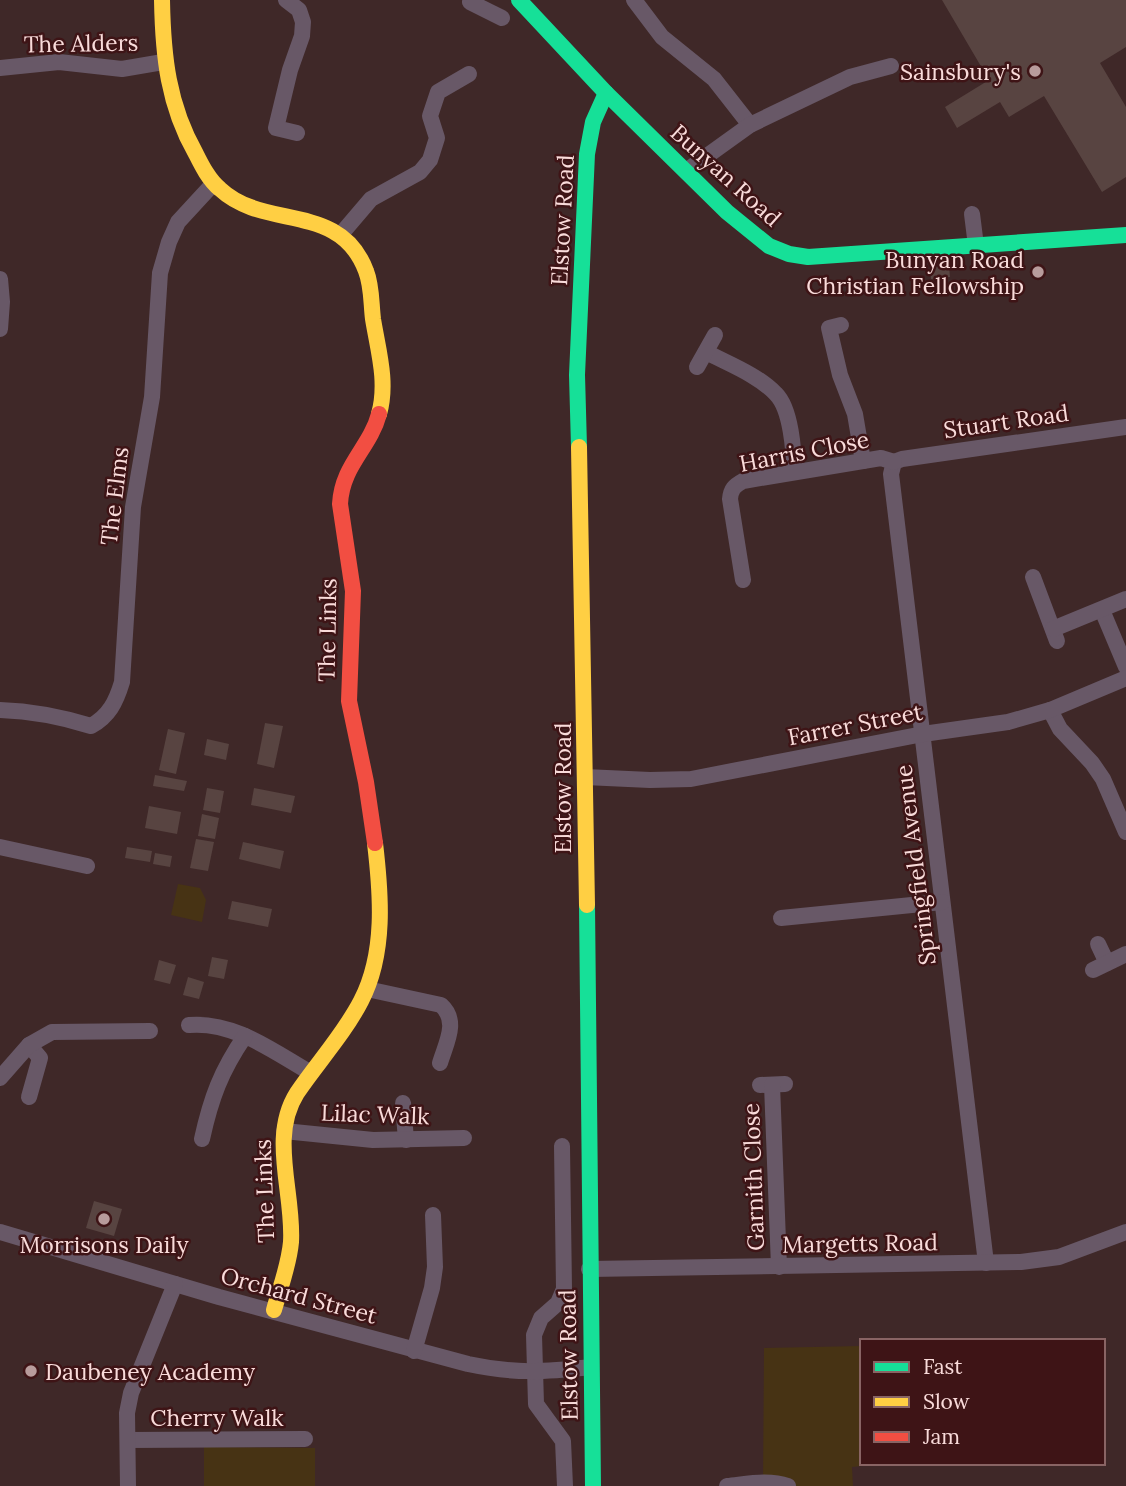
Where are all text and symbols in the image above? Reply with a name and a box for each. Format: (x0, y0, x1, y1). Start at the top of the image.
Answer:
street label: The Alders (24, 28, 138, 58)
place label: Sainsbury's (900, 57, 1021, 86)
marker: Sainsbury's (1027, 63, 1043, 79)
street label: Bunyan Road (665, 118, 788, 232)
street label: Elstow Road (544, 154, 580, 286)
place label: Bunyan Road Christian Fellowship (806, 245, 1024, 300)
marker: Bunyan Road Christian Fellowship (1030, 264, 1046, 280)
street label: Stuart Road (942, 398, 1071, 444)
street label: Harris Close (737, 424, 871, 478)
street label: The Elms (94, 445, 134, 547)
street label: The Links (312, 578, 342, 682)
street label: Farrer Street (785, 697, 925, 751)
street label: Elstow Road (548, 722, 577, 854)
street label: Springfield Avenue (888, 763, 942, 967)
street label: Lilac Walk (320, 1098, 430, 1130)
street label: Garnith Close (736, 1103, 770, 1251)
street label: The Links (248, 1139, 280, 1243)
marker: Morrisons Daily (96, 1211, 112, 1227)
street label: Margetts Road (782, 1227, 938, 1259)
place label: Morrisons Daily (19, 1230, 189, 1259)
street label: Orchard Street (218, 1260, 380, 1330)
street label: Elstow Road (552, 1289, 584, 1421)
legend (860, 1339, 1105, 1465)
text: Fast (923, 1353, 963, 1380)
place label: Daubeney Academy (45, 1357, 256, 1386)
marker: Daubeney Academy (23, 1363, 39, 1379)
text: Slow (923, 1388, 970, 1415)
street label: Cherry Walk (150, 1403, 284, 1432)
text: Jam (922, 1423, 960, 1450)

